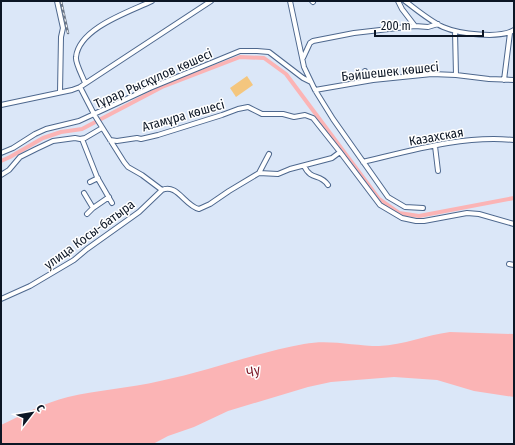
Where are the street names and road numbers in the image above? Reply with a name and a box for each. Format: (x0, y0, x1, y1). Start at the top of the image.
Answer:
street label: Тұрар Рысқұлов көшесі (92, 46, 214, 111)
street label: Бәйшешек көшесі (340, 59, 440, 84)
street label: Атамұра көшесі (140, 97, 226, 134)
street label: Казахская (408, 124, 465, 149)
street label: улица Косы-батыра (41, 197, 137, 272)

